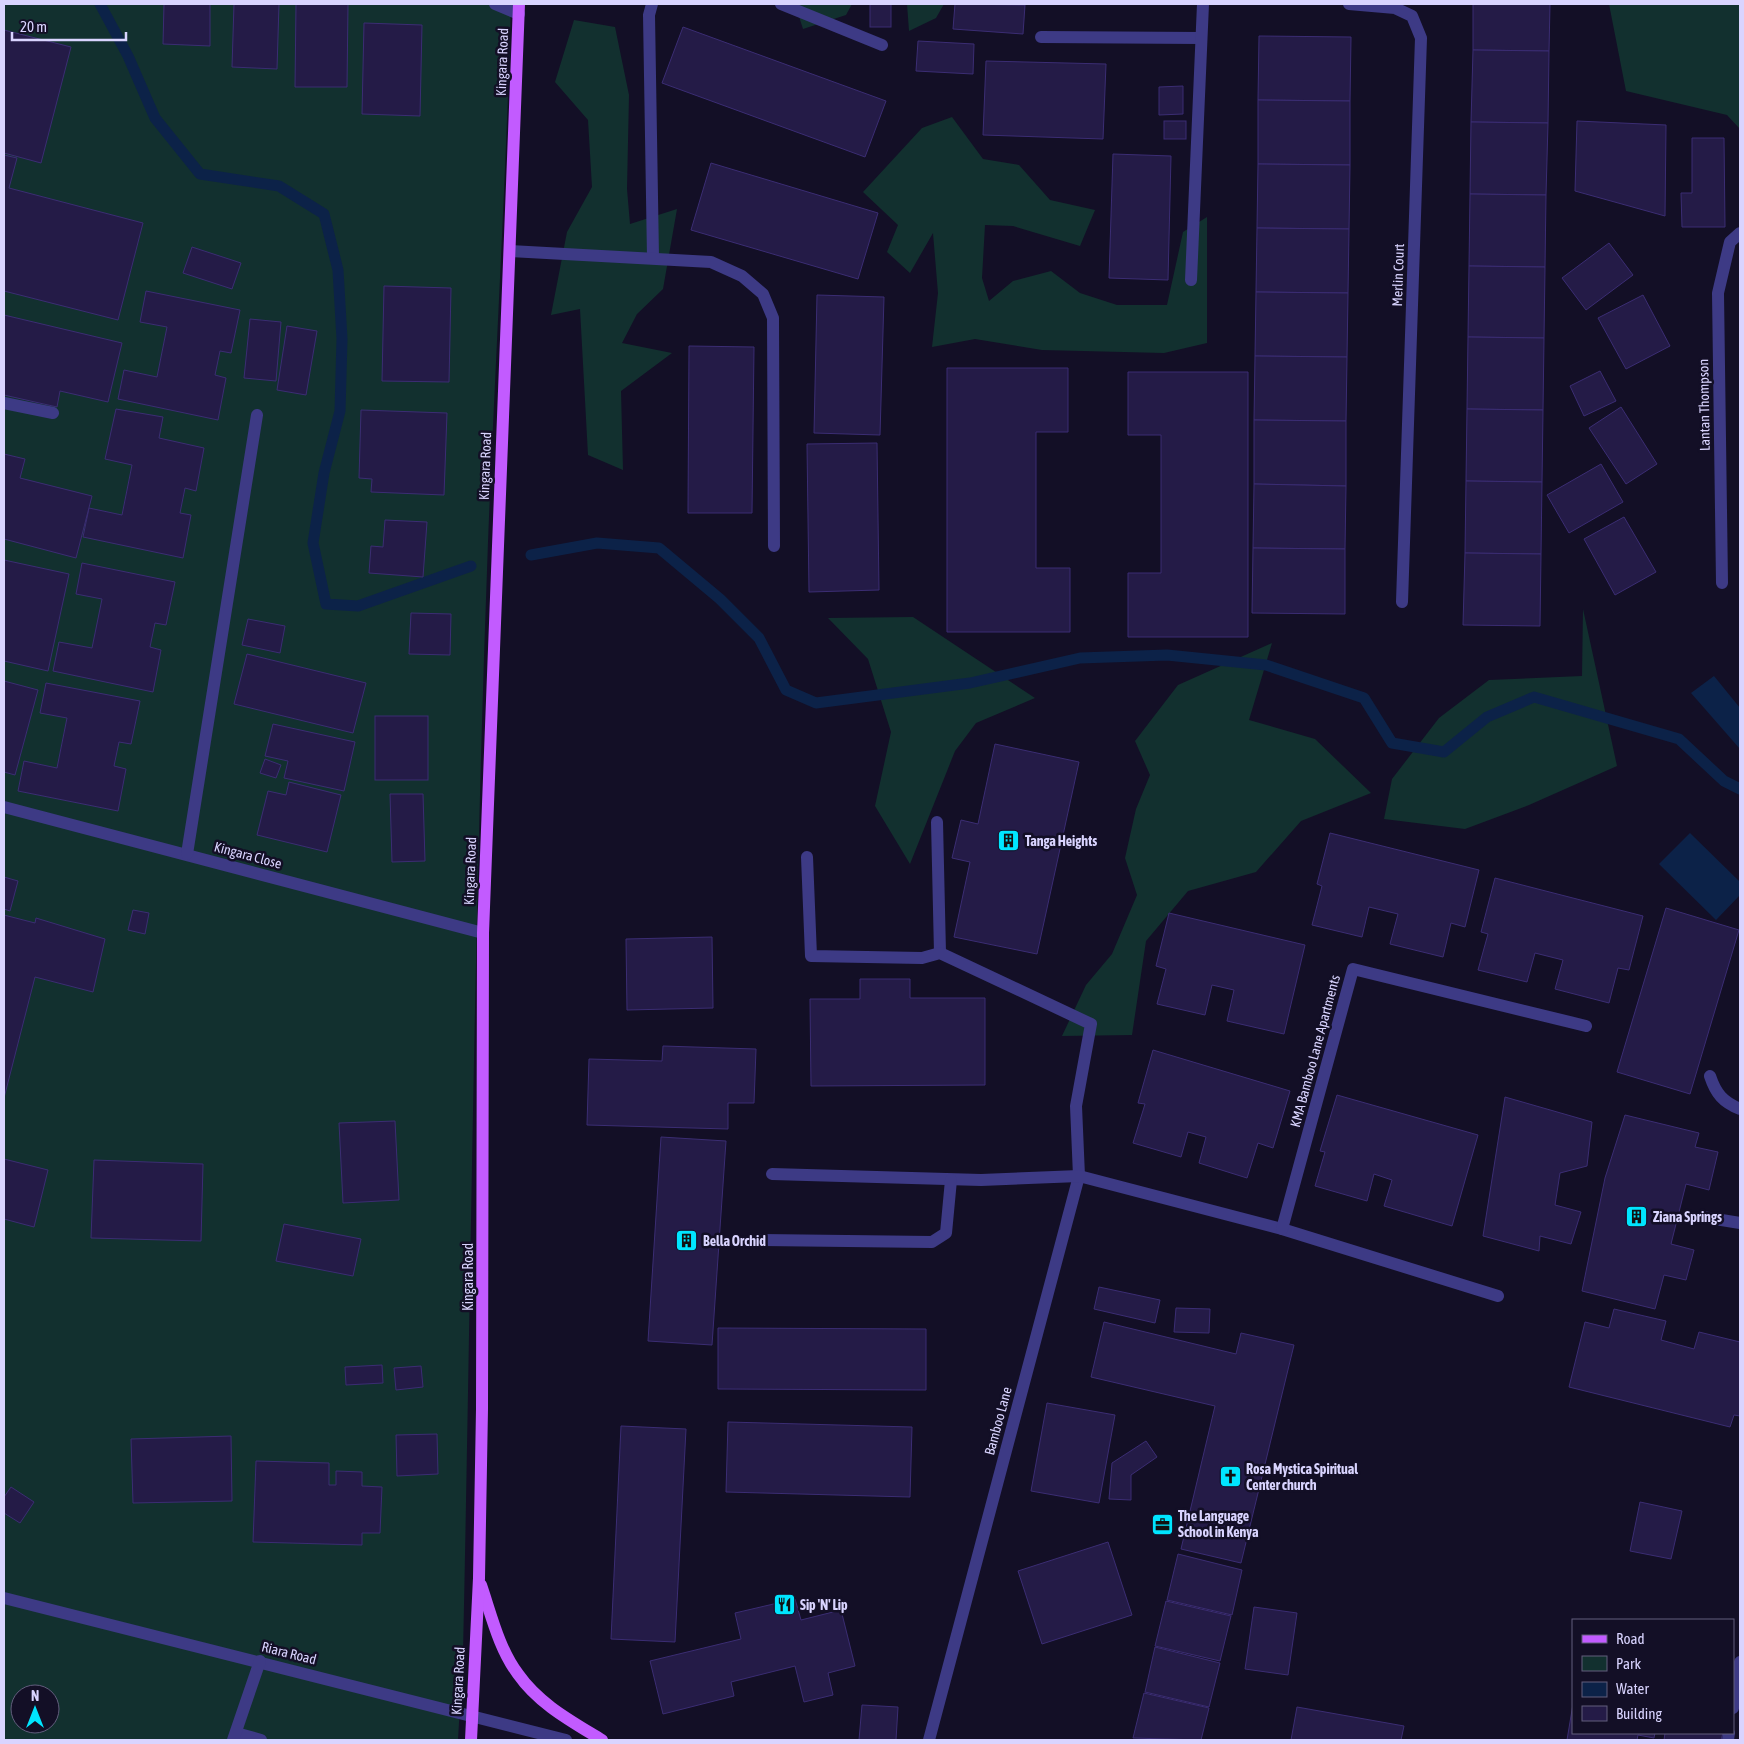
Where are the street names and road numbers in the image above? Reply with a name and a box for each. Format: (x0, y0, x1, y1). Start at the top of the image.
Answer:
street label: Kingara Road (493, 28, 511, 96)
street label: Merlin Court (1389, 243, 1407, 307)
street label: Lantan Thompson (1695, 359, 1713, 451)
street label: Kingara Road (476, 432, 494, 500)
street label: Kingara Road (461, 837, 479, 905)
street label: Kingara Close (213, 838, 283, 872)
street label: KMA Bamboo Lane Apartments (1287, 973, 1343, 1129)
street label: Kingara Road (460, 1243, 476, 1311)
street label: Bamboo Lane (981, 1385, 1015, 1457)
street label: Riara Road (260, 1638, 318, 1668)
street label: Kingara Road (448, 1647, 468, 1715)

